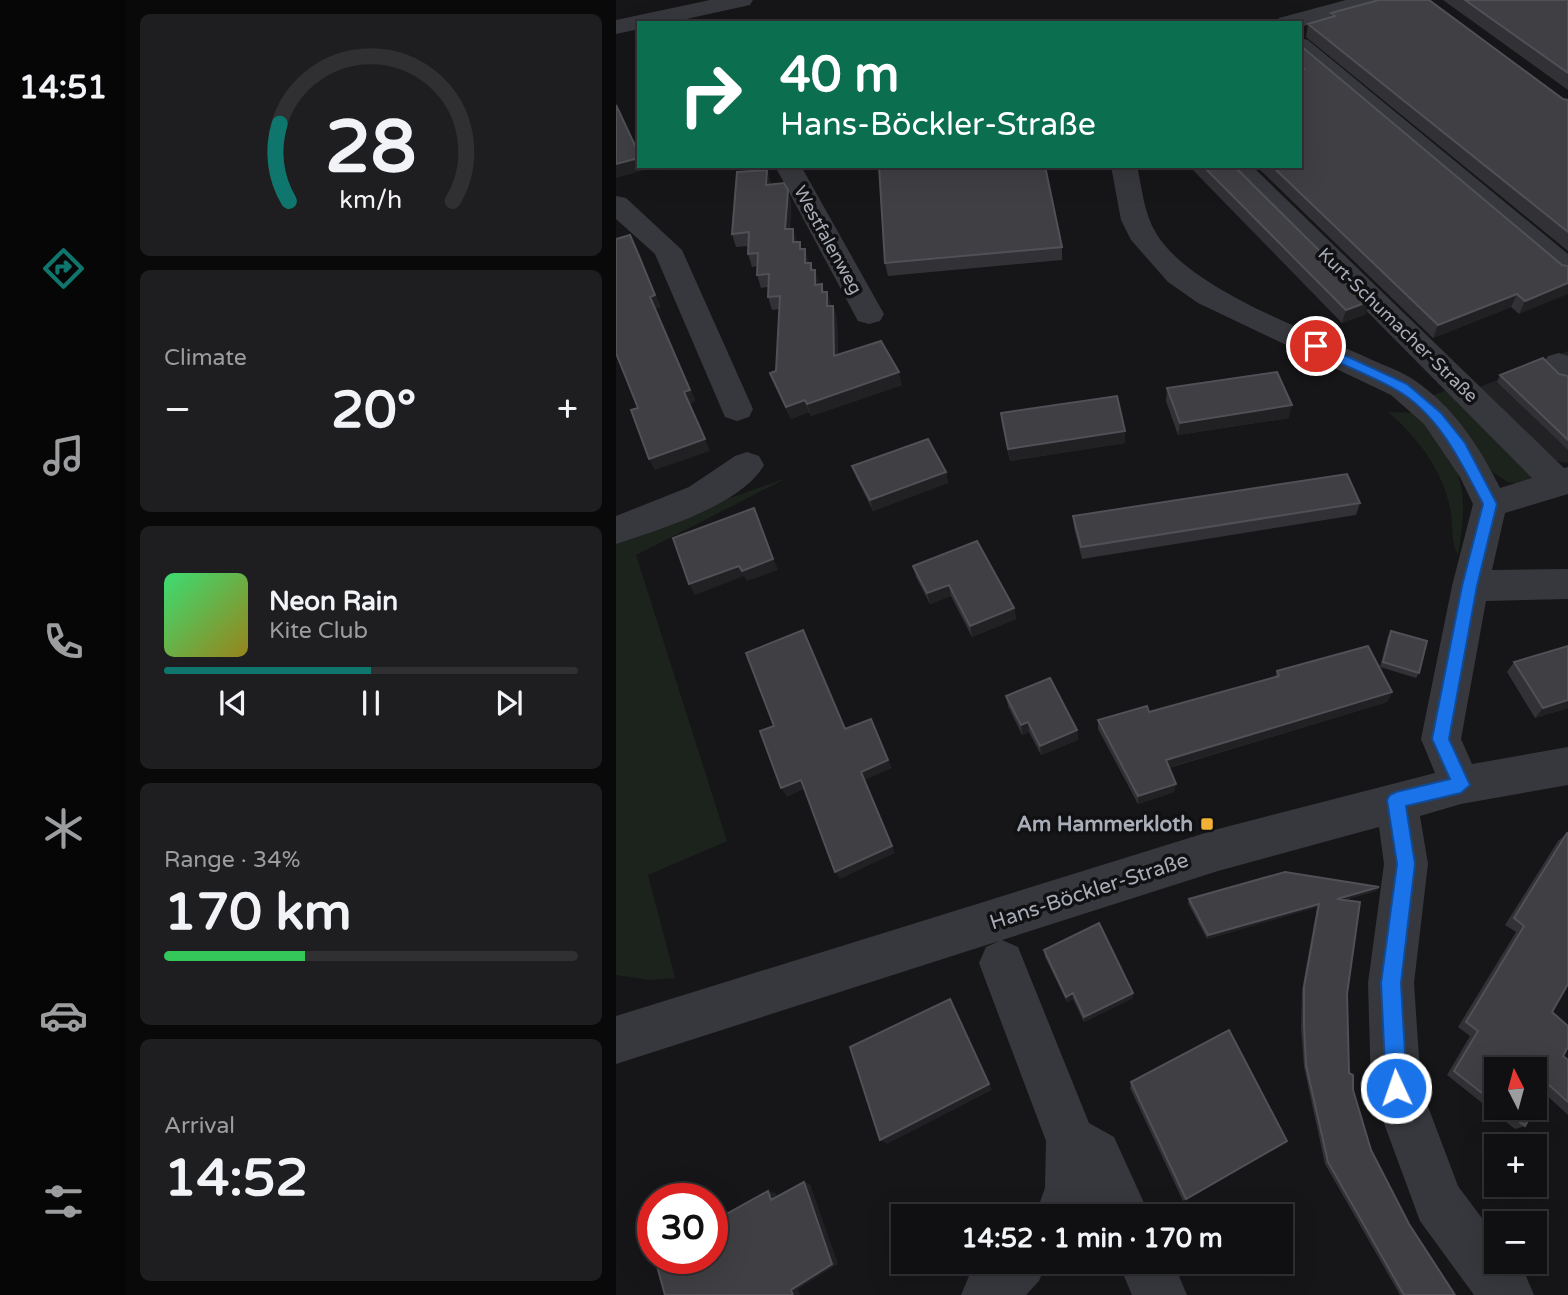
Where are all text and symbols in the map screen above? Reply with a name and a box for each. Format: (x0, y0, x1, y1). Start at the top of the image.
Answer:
text: 40 m (780, 46, 899, 105)
icon: right (665, 49, 756, 140)
text: 14:51 (19, 69, 107, 107)
text: 28 (325, 104, 417, 192)
text: Hans-Böckler-Straße (780, 106, 1096, 144)
street label: Westfalenweg (789, 182, 867, 298)
text: km/h (340, 185, 402, 215)
street label: Kurt-Schumacher-Straße (1314, 243, 1482, 407)
icon: directions (39, 244, 88, 293)
pin (1286, 316, 1346, 376)
icon: arrive (1297, 327, 1335, 365)
text: Climate (164, 344, 247, 372)
text: 20° (331, 379, 416, 442)
text: − (164, 387, 191, 433)
text: + (557, 387, 578, 433)
icon: music (39, 431, 88, 480)
text: Neon Rain (269, 586, 398, 617)
icon: phone (39, 617, 88, 666)
text: Kite Club (269, 617, 368, 645)
icon: previous (214, 684, 252, 722)
icon: pause (352, 684, 390, 722)
icon: next (490, 684, 528, 722)
icon: climate (39, 804, 88, 853)
place label: Am Hammerkloth (1016, 812, 1193, 837)
marker: Am Hammerkloth (1199, 816, 1215, 832)
text: Range · 34% (164, 846, 300, 874)
street label: Hans-Böckler-Straße (987, 848, 1192, 935)
text: 170 km (164, 881, 352, 944)
icon: car (39, 991, 88, 1040)
position arrow (1359, 1051, 1433, 1125)
north arrow (1484, 1057, 1547, 1120)
map controls (1484, 1057, 1547, 1274)
text: Arrival (164, 1112, 235, 1140)
button: + (1484, 1134, 1547, 1197)
text: 14:52 (164, 1147, 308, 1210)
icon: filters (39, 1177, 88, 1226)
speed limit sign: 30 (637, 1183, 728, 1274)
button: − (1484, 1211, 1547, 1274)
text: 14:52 · 1 min · 170 m (961, 1223, 1223, 1254)

